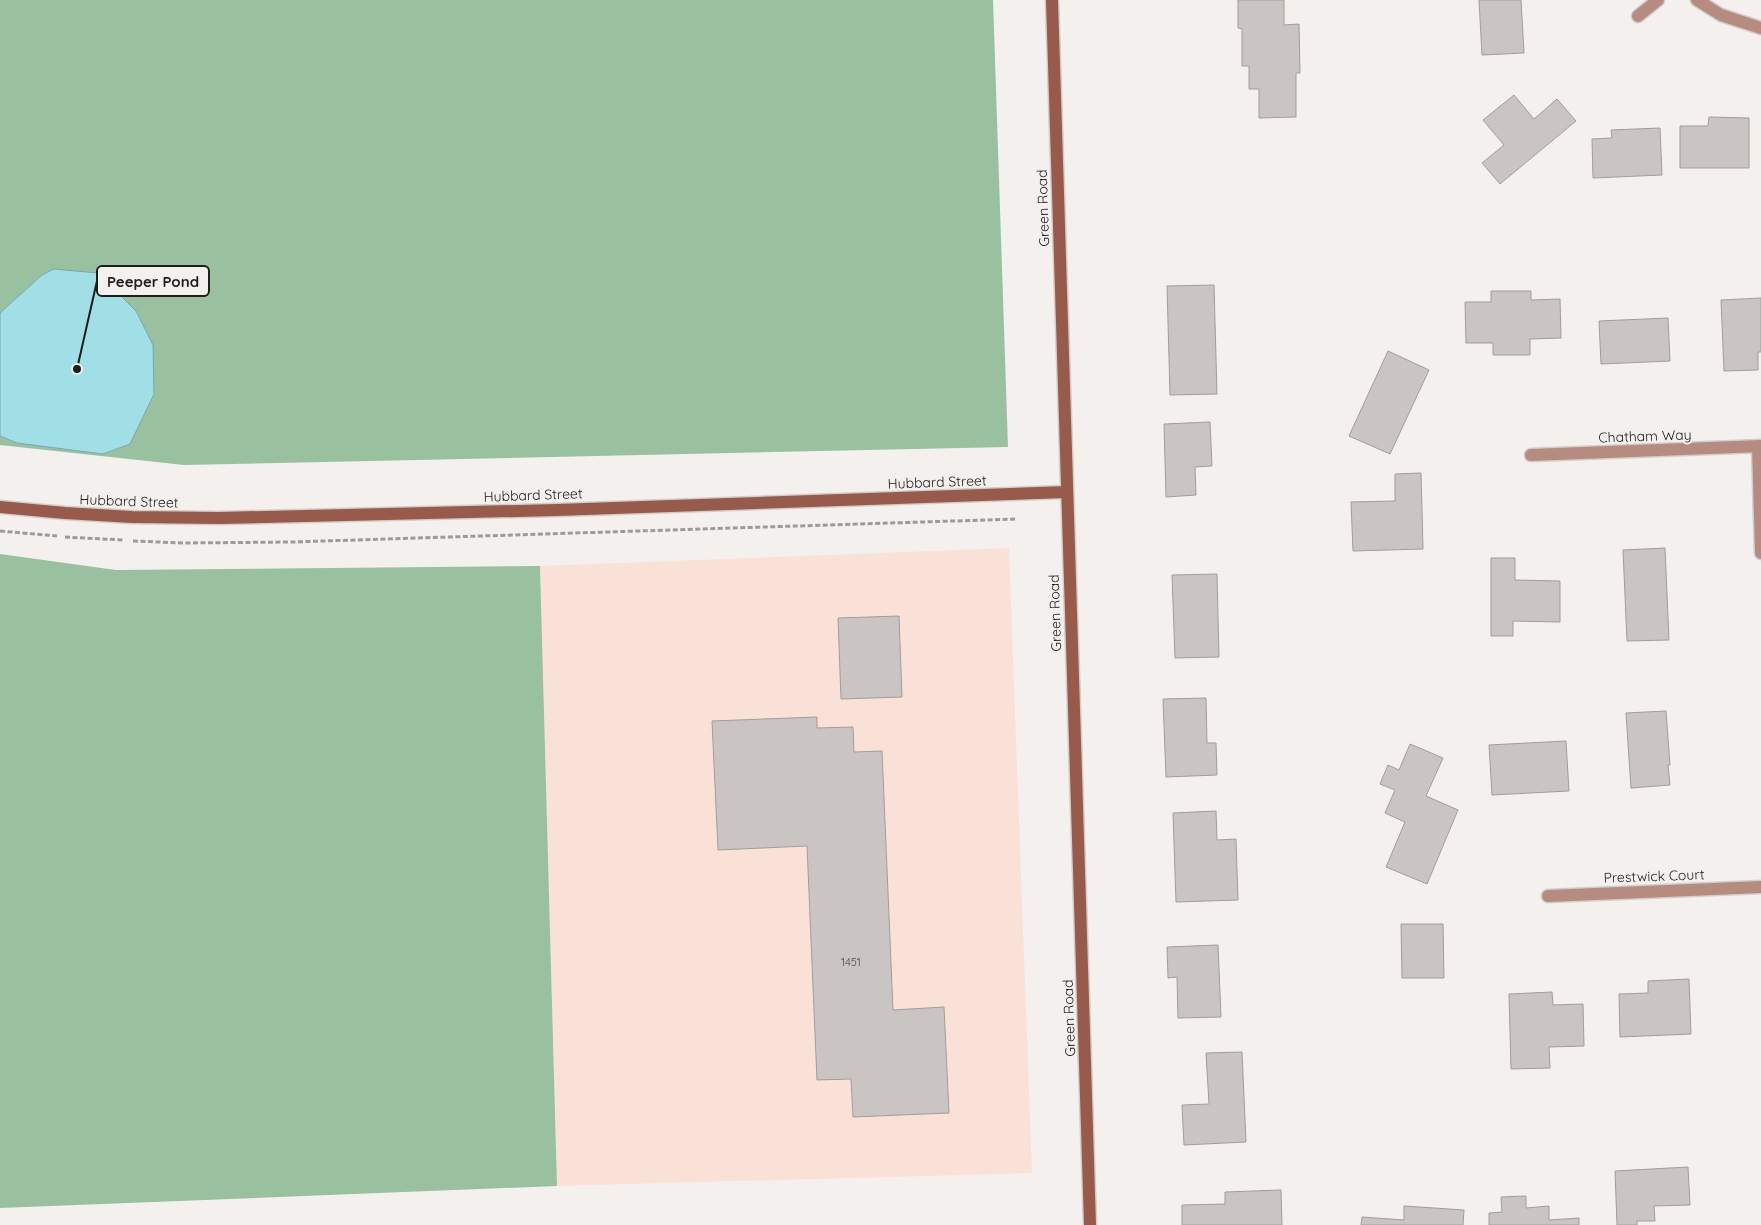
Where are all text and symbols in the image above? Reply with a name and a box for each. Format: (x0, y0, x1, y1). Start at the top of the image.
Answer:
street label: Green Road (1033, 169, 1053, 247)
callout: Peeper Pond (97, 266, 209, 296)
text: Peeper Pond (107, 272, 199, 291)
street label: Chatham Way (1598, 425, 1692, 447)
street label: Hubbard Street (887, 471, 987, 493)
street label: Hubbard Street (483, 484, 583, 506)
street label: Hubbard Street (79, 490, 179, 512)
street label: Green Road (1045, 574, 1065, 652)
street label: Prestwick Court (1603, 865, 1705, 887)
house number: 1451 (841, 955, 861, 969)
street label: Green Road (1059, 979, 1079, 1057)

